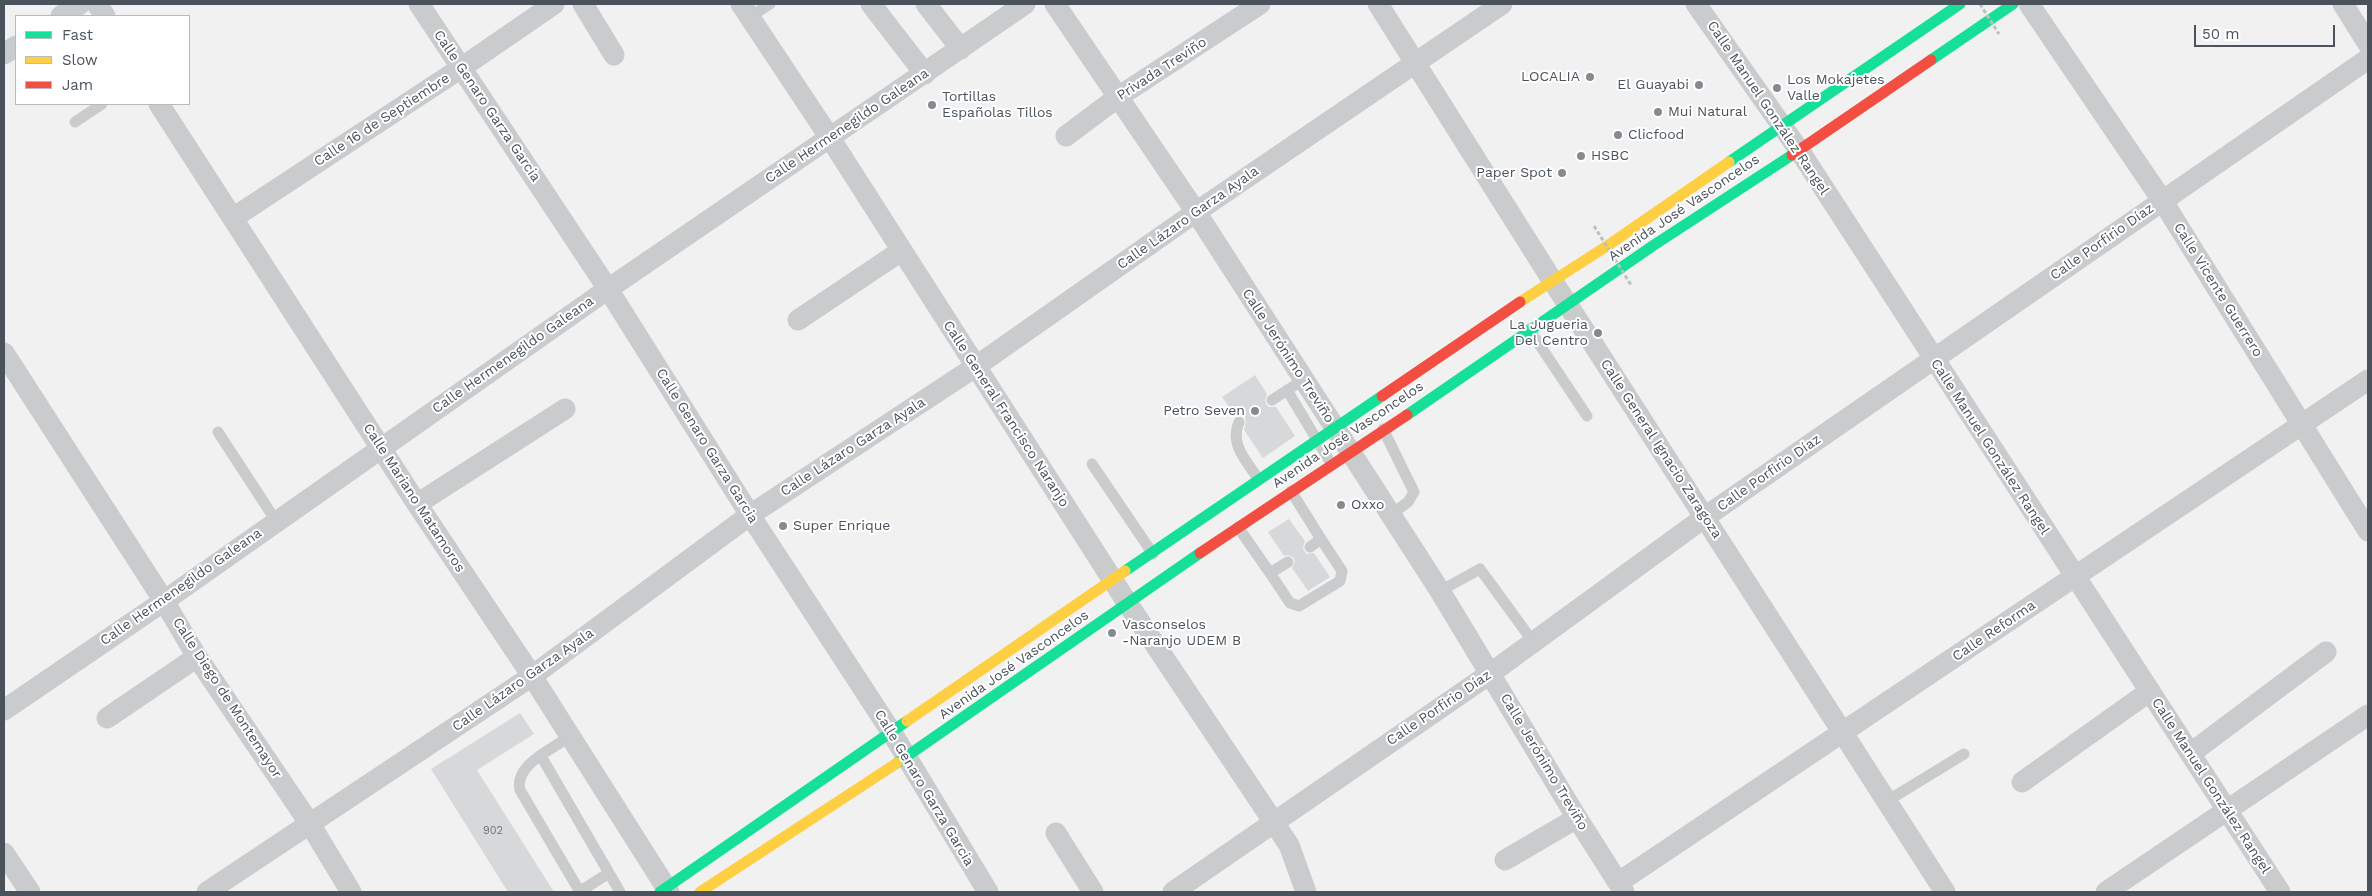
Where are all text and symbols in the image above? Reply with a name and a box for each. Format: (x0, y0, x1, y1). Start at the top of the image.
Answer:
legend (15, 15, 190, 105)
scale bar (2197, 15, 2338, 47)
street label: Calle Manuel González Rangel (1703, 18, 1833, 198)
text: 50 m (2202, 25, 2239, 43)
text: Fast (62, 26, 93, 44)
street label: Calle Genaro Garza Garcia (430, 27, 544, 185)
street label: Privada Treviño (1114, 34, 1210, 104)
text: Slow (62, 51, 98, 69)
street label: Calle Hermenegildo Galeana (762, 65, 932, 187)
place label: LOCALIA (1521, 69, 1580, 85)
street label: Calle 16 de Septiembre (311, 70, 453, 170)
marker: LOCALIA (1584, 71, 1596, 83)
place label: Los Mokajetes Valle (1787, 72, 1885, 104)
text: Jam (62, 76, 93, 94)
place label: El Guayabi (1617, 77, 1689, 93)
marker: El Guayabi (1693, 79, 1705, 91)
marker: Los Mokajetes Valle (1771, 82, 1783, 94)
place label: Tortillas Españolas Tillos (942, 89, 1053, 121)
marker: Tortillas Españolas Tillos (926, 99, 938, 111)
place label: Mui Natural (1668, 104, 1747, 120)
marker: Mui Natural (1652, 106, 1664, 118)
place label: Clicfood (1628, 127, 1684, 143)
marker: Clicfood (1612, 129, 1624, 141)
place label: HSBC (1591, 148, 1629, 164)
marker: HSBC (1575, 150, 1587, 162)
street label: Avenida José Vasconcelos (1605, 151, 1763, 265)
street label: Calle Lázaro Garza Ayala (1114, 163, 1262, 273)
place label: Paper Spot (1476, 165, 1552, 181)
marker: Paper Spot (1556, 167, 1568, 179)
street label: Calle Porfirio Díaz (2047, 200, 2157, 284)
street label: Calle Vicente Guerrero (2170, 220, 2266, 360)
street label: Calle Jerónimo Treviño (1238, 286, 1338, 426)
street label: Calle Hermenegildo Galeana (429, 293, 597, 417)
place label: La Jugueria Del Centro (1509, 317, 1588, 350)
street label: Calle General Francisco Naranjo (939, 318, 1073, 510)
marker: La Jugueria Del Centro (1592, 327, 1604, 339)
street label: Calle General Ignacio Zaragoza (1597, 356, 1725, 542)
street label: Calle Manuel González Rangel (1927, 356, 2053, 538)
street label: Calle Genaro Garza Garcia (652, 365, 762, 527)
street label: Avenida José Vasconcelos (1269, 378, 1427, 492)
street label: Calle Lázaro Garza Ayala (778, 394, 928, 500)
place label: Petro Seven (1163, 403, 1245, 419)
marker: Petro Seven (1249, 405, 1261, 417)
street label: Calle Mariano Matamoros (360, 420, 468, 576)
street label: Calle Porfirio Díaz (1714, 431, 1824, 515)
place label: Oxxo (1351, 497, 1384, 513)
marker: Oxxo (1335, 499, 1347, 511)
place label: Super Enrique (793, 518, 890, 534)
marker: Super Enrique (777, 520, 789, 532)
street label: Calle Hermenegildo Galeana (97, 525, 265, 649)
street label: Calle Reforma (1949, 597, 2039, 665)
street label: Avenida José Vasconcelos (936, 607, 1092, 723)
street label: Calle Diego de Montemayor (169, 615, 285, 781)
place label: Vasconselos -Naranjo UDEM B (1122, 617, 1241, 650)
street label: Calle Lázaro Garza Ayala (449, 625, 597, 735)
marker: Vasconselos -Naranjo UDEM B (1106, 627, 1118, 639)
street label: Calle Porfirio Díaz (1384, 667, 1494, 749)
street label: Calle Jerónimo Treviño (1496, 691, 1592, 833)
street label: Calle Manuel González Rangel (2148, 695, 2274, 877)
street label: Calle Genaro Garza Garcia (871, 707, 977, 869)
house number: 902 (483, 824, 503, 838)

